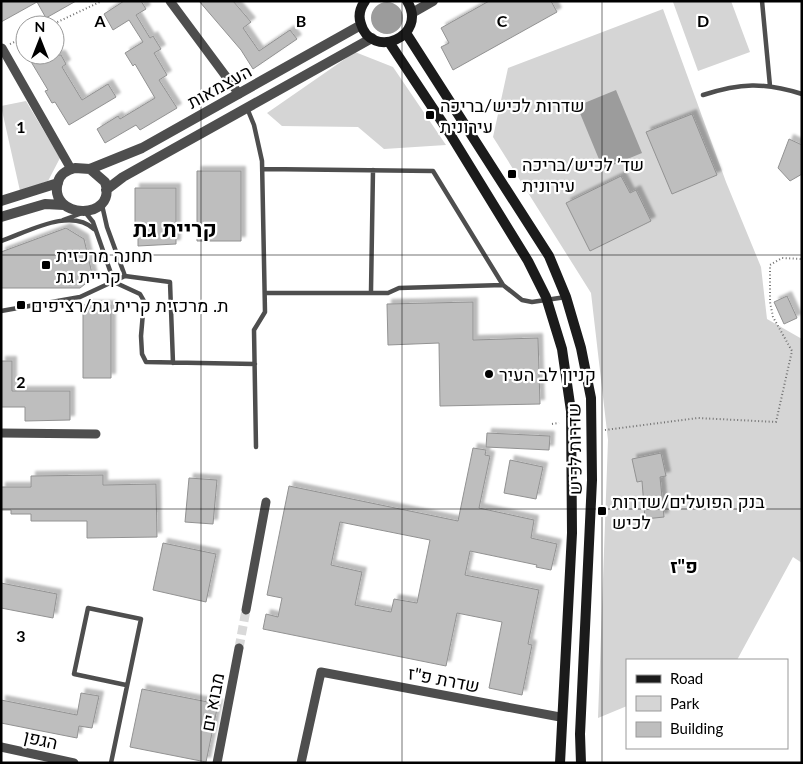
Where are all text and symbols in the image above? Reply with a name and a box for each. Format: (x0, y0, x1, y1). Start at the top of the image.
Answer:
text: A (93, 11, 106, 30)
text: B (296, 11, 306, 30)
text: C (497, 11, 508, 30)
text: D (697, 11, 709, 30)
north arrow (15, 15, 65, 65)
text: N (35, 18, 45, 35)
street label: העצמאות (183, 59, 255, 113)
place label: שדרות לכיש/בריכה עירונית (440, 94, 584, 137)
marker: שדרות לכיש/בריכה עירונית (424, 109, 436, 121)
text: 1 (16, 117, 26, 136)
place label: שד׳ לכיש/בריכה עירונית (522, 153, 644, 196)
marker: שד׳ לכיש/בריכה עירונית (506, 168, 518, 180)
district label: קריית גת (133, 215, 217, 242)
place label: תחנה מרכזית קריית גת (56, 244, 153, 287)
marker: תחנה מרכזית קריית גת (40, 259, 52, 271)
place label: ת. מרכזית קרית גת/רציפים (31, 294, 229, 316)
marker: ת. מרכזית קרית גת/רציפים (15, 299, 27, 311)
place label: קניון לב העיר (499, 363, 596, 385)
marker: קניון לב העיר (483, 368, 495, 380)
text: 2 (16, 372, 26, 391)
street label: שדרות לכיש (562, 403, 586, 495)
place label: בנק הפועלים/שדרות לכיש (612, 490, 765, 533)
marker: בנק הפועלים/שדרות לכיש (596, 505, 608, 517)
district label: פ"ז (670, 554, 698, 577)
text: 3 (16, 626, 26, 645)
legend (626, 659, 788, 749)
street label: שדרת פ"ז (406, 661, 482, 697)
text: Road (670, 669, 703, 687)
street label: מבוא ים (196, 671, 228, 733)
text: Park (670, 694, 700, 712)
text: Building (670, 719, 723, 737)
street label: הגפן (22, 724, 60, 754)

